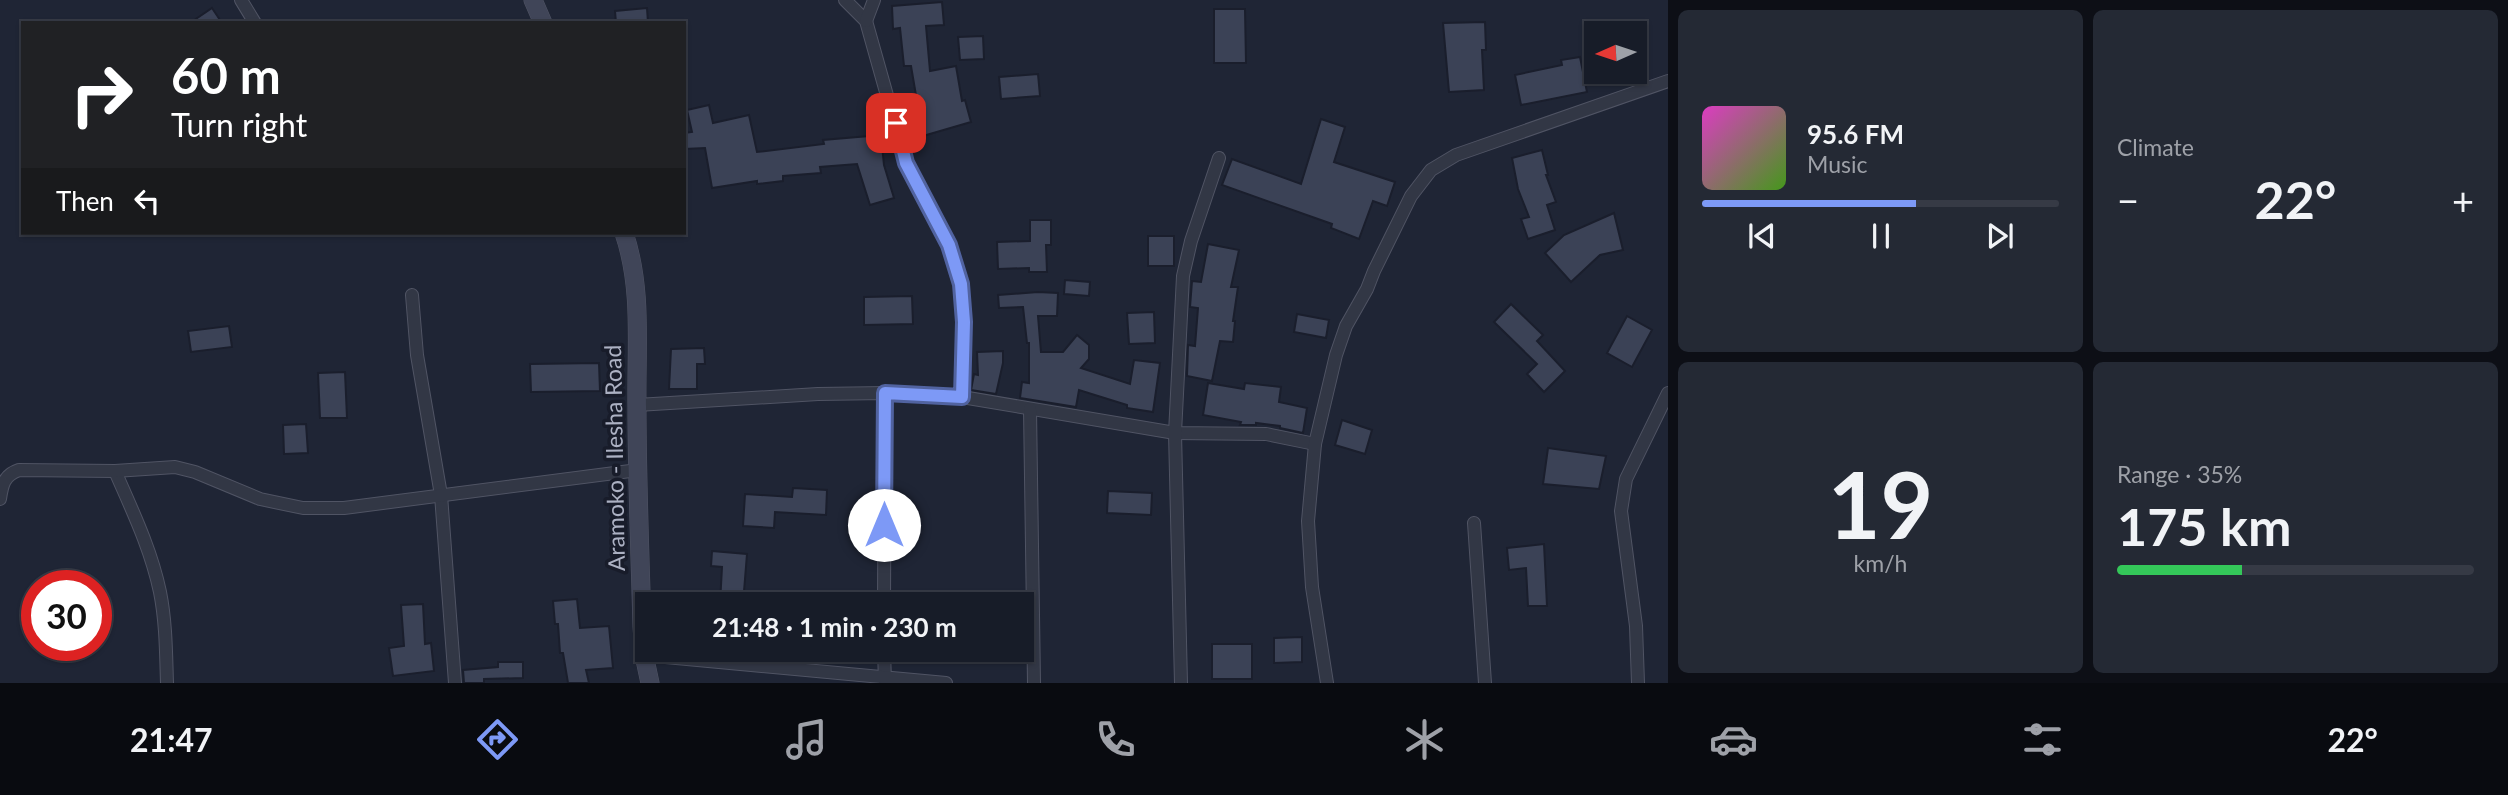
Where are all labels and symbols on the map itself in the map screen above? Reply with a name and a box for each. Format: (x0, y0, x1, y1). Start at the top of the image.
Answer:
north arrow (1584, 21, 1647, 84)
pin (866, 93, 926, 153)
street label: Aramoko - Ilesha Road (598, 345, 630, 571)
position arrow (847, 488, 921, 562)
speed limit sign: 30 (21, 570, 112, 661)

